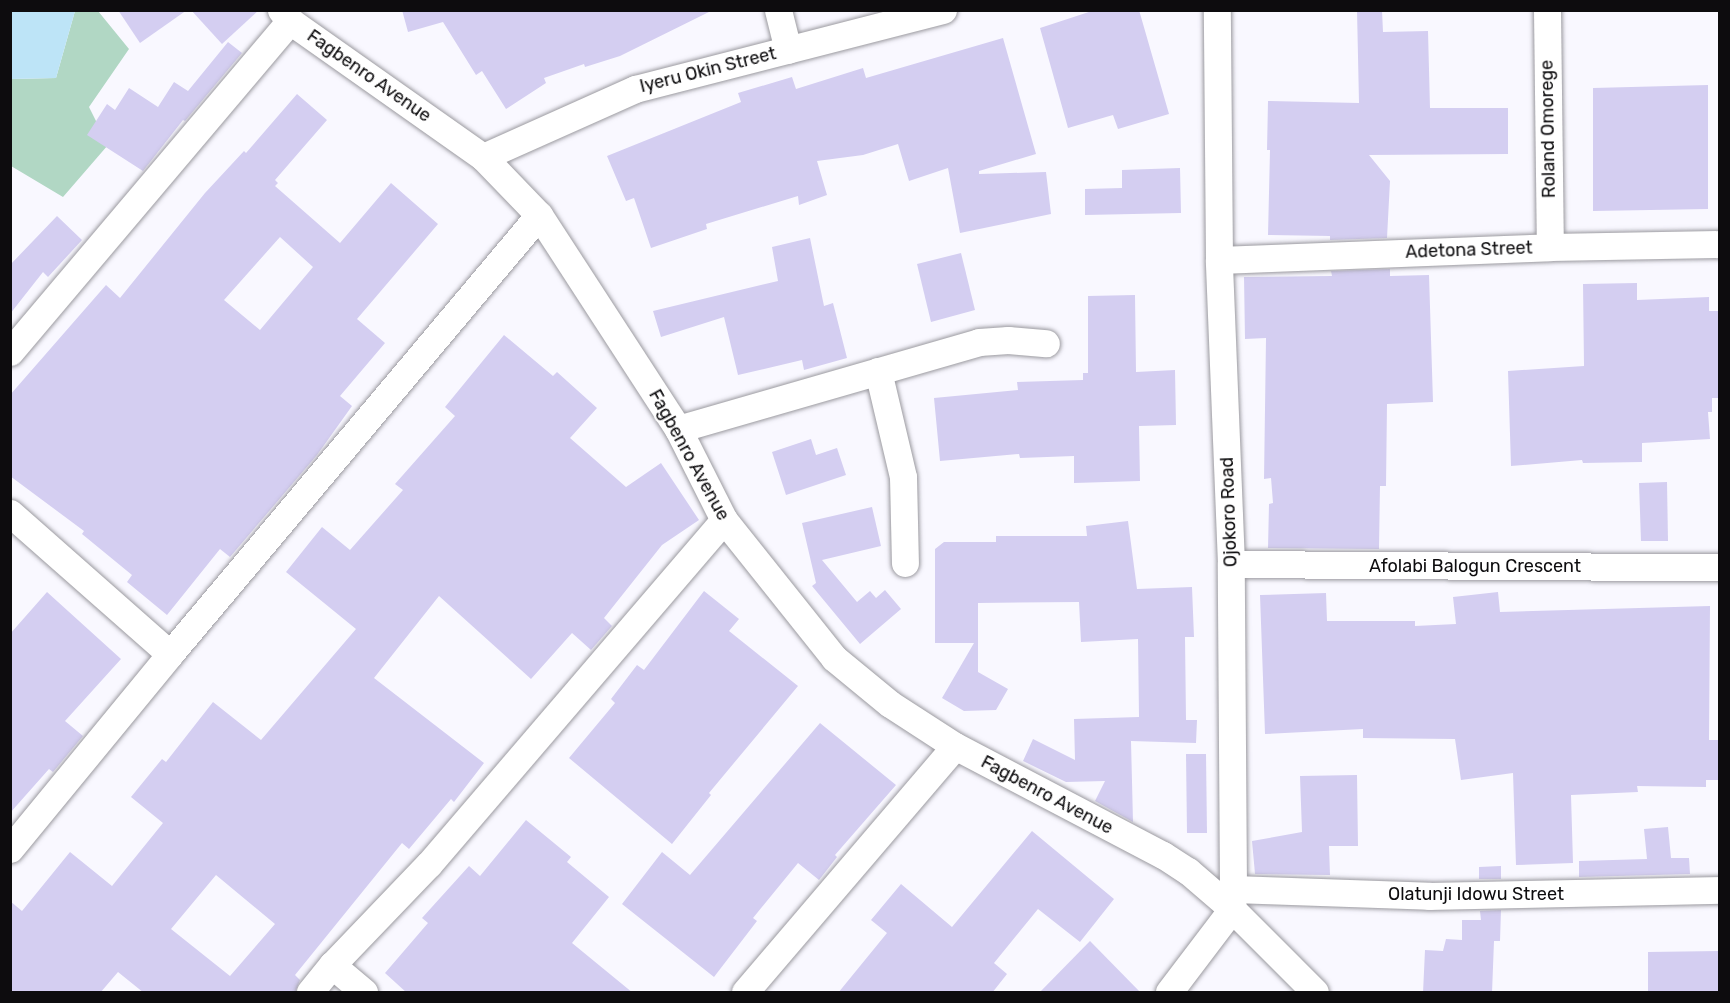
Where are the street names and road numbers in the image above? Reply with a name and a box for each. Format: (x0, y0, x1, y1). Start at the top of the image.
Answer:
street label: Fagbenro Avenue (303, 25, 435, 127)
street label: Iyeru Okin Street (638, 43, 778, 97)
street label: Roland Omorege (1536, 60, 1560, 198)
street label: Adetona Street (1405, 237, 1533, 263)
street label: Fagbenro Avenue (644, 386, 734, 524)
street label: Ojokoro Road (1216, 456, 1242, 568)
street label: Afolabi Balogun Crescent (1369, 555, 1581, 577)
street label: Fagbenro Avenue (977, 751, 1117, 839)
street label: Olatunji Idowu Street (1388, 883, 1564, 905)

